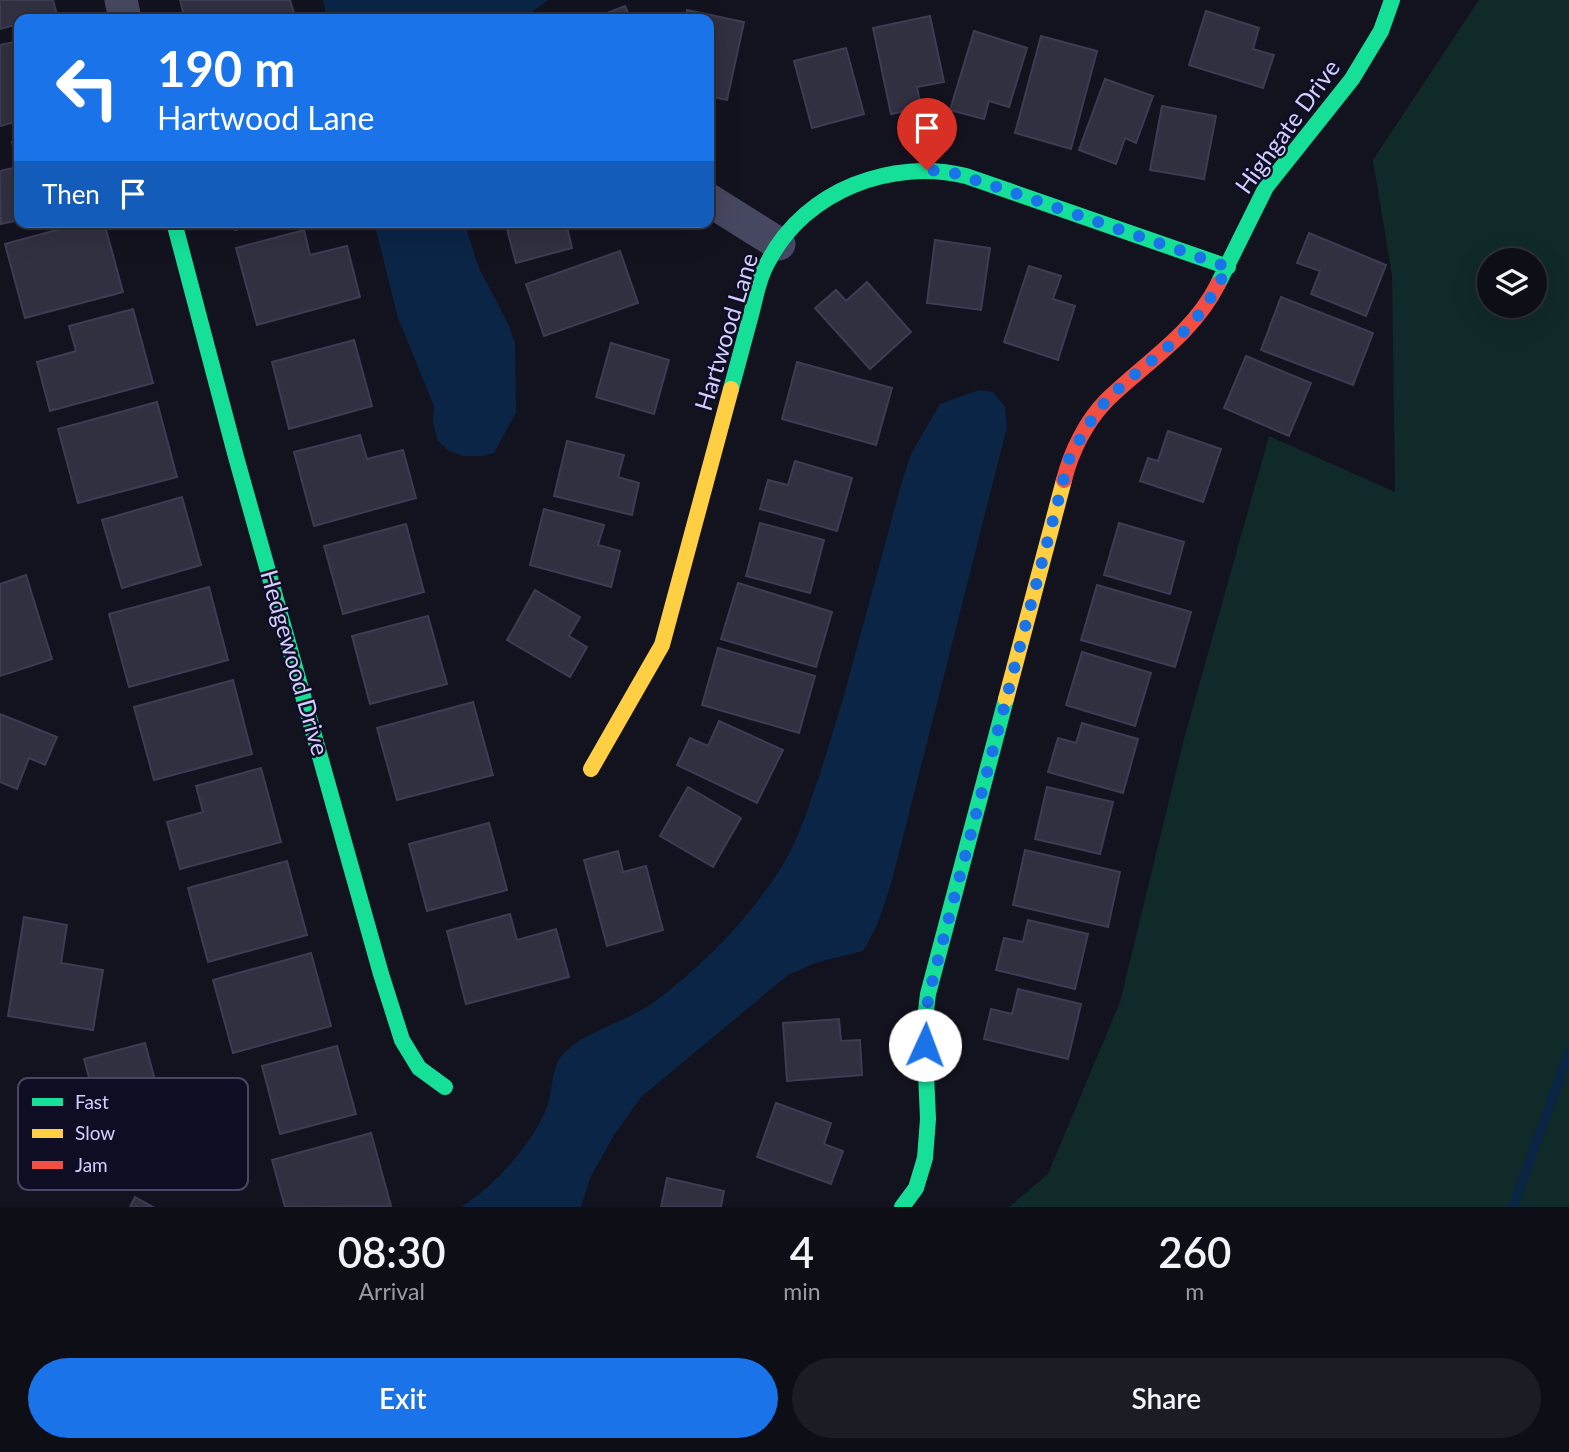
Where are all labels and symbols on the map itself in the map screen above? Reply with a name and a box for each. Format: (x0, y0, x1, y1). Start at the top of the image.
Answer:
street label: Highgate Drive (1228, 53, 1345, 199)
pin (897, 98, 957, 170)
street label: Hartwood Lane (688, 249, 763, 414)
street label: Hedgewood Drive (255, 566, 336, 759)
position arrow (888, 1008, 962, 1082)
legend (18, 1078, 248, 1190)
text: Fast (75, 1090, 109, 1113)
text: Slow (75, 1121, 115, 1144)
text: Jam (75, 1153, 108, 1176)

